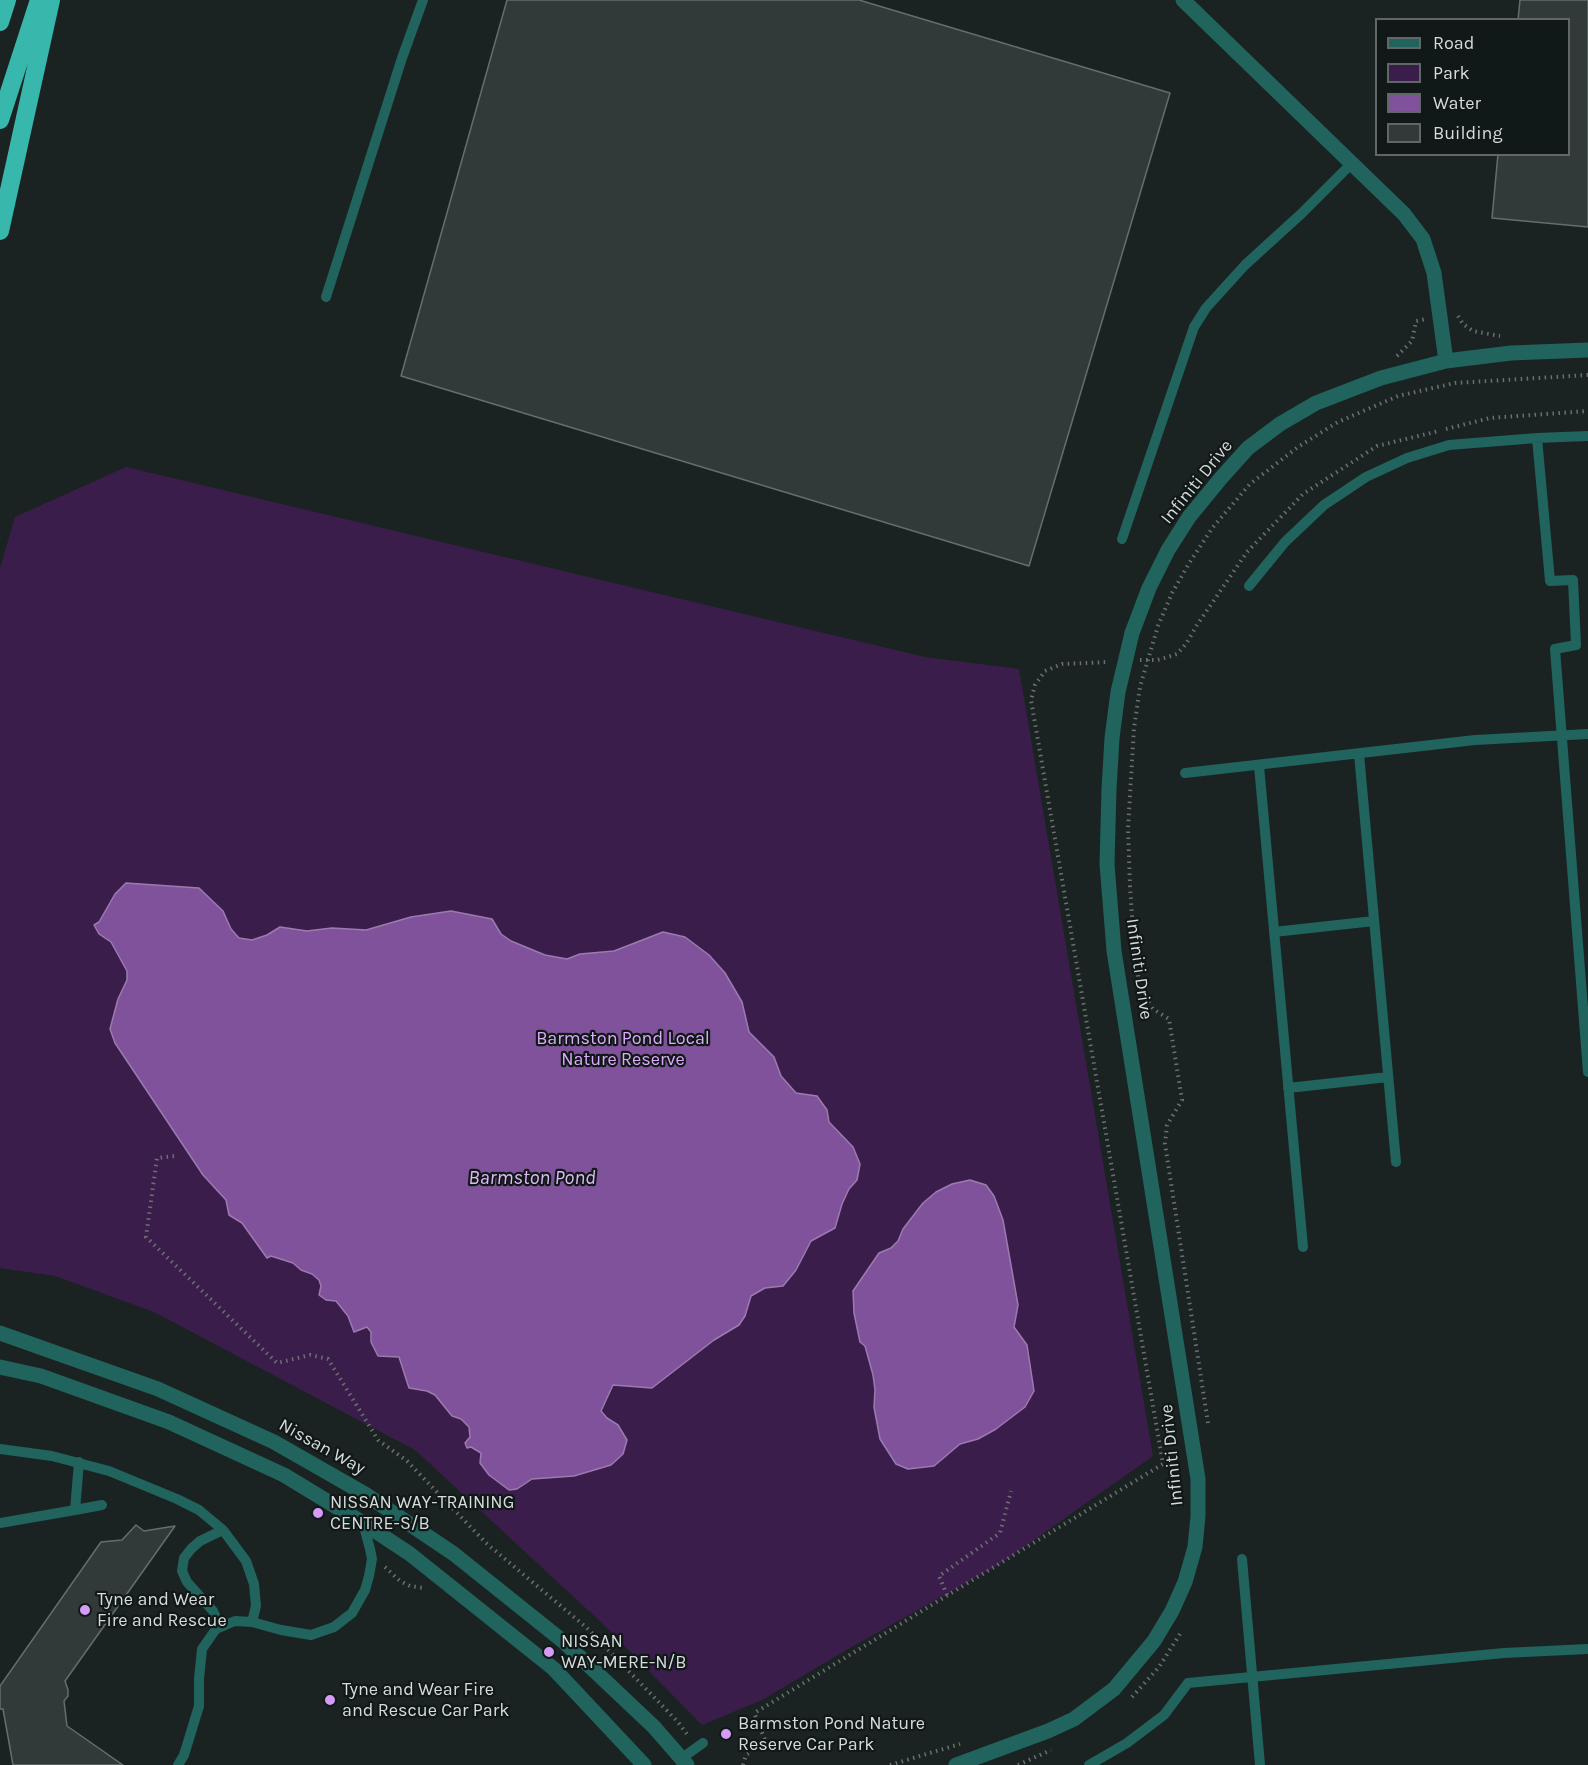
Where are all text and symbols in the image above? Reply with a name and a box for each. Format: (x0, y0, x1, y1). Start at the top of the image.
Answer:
legend (1375, 18, 1570, 156)
text: Road (1433, 32, 1474, 54)
text: Park (1433, 62, 1470, 84)
text: Water (1433, 92, 1481, 114)
text: Building (1433, 122, 1503, 144)
street label: Infiniti Drive (1156, 436, 1238, 528)
street label: Infiniti Drive (1121, 917, 1157, 1021)
park label: Barmston Pond Local Nature Reserve (536, 1028, 710, 1070)
water label: Barmston Pond (468, 1166, 596, 1190)
street label: Infiniti Drive (1156, 1403, 1188, 1507)
street label: Nissan Way (275, 1414, 369, 1480)
place label: NISSAN WAY-TRAINING CENTRE-S/B (330, 1492, 514, 1534)
marker: NISSAN WAY-TRAINING CENTRE-S/B (311, 1506, 325, 1520)
place label: Tyne and Wear Fire and Rescue (97, 1589, 227, 1632)
marker: Tyne and Wear Fire and Rescue (78, 1603, 92, 1617)
place label: NISSAN WAY-MERE-N/B (561, 1631, 687, 1674)
marker: NISSAN WAY-MERE-N/B (542, 1645, 556, 1659)
place label: Tyne and Wear Fire and Rescue Car Park (342, 1679, 509, 1722)
marker: Tyne and Wear Fire and Rescue Car Park (323, 1693, 337, 1707)
place label: Barmston Pond Nature Reserve Car Park (738, 1713, 925, 1756)
marker: Barmston Pond Nature Reserve Car Park (719, 1727, 733, 1741)

